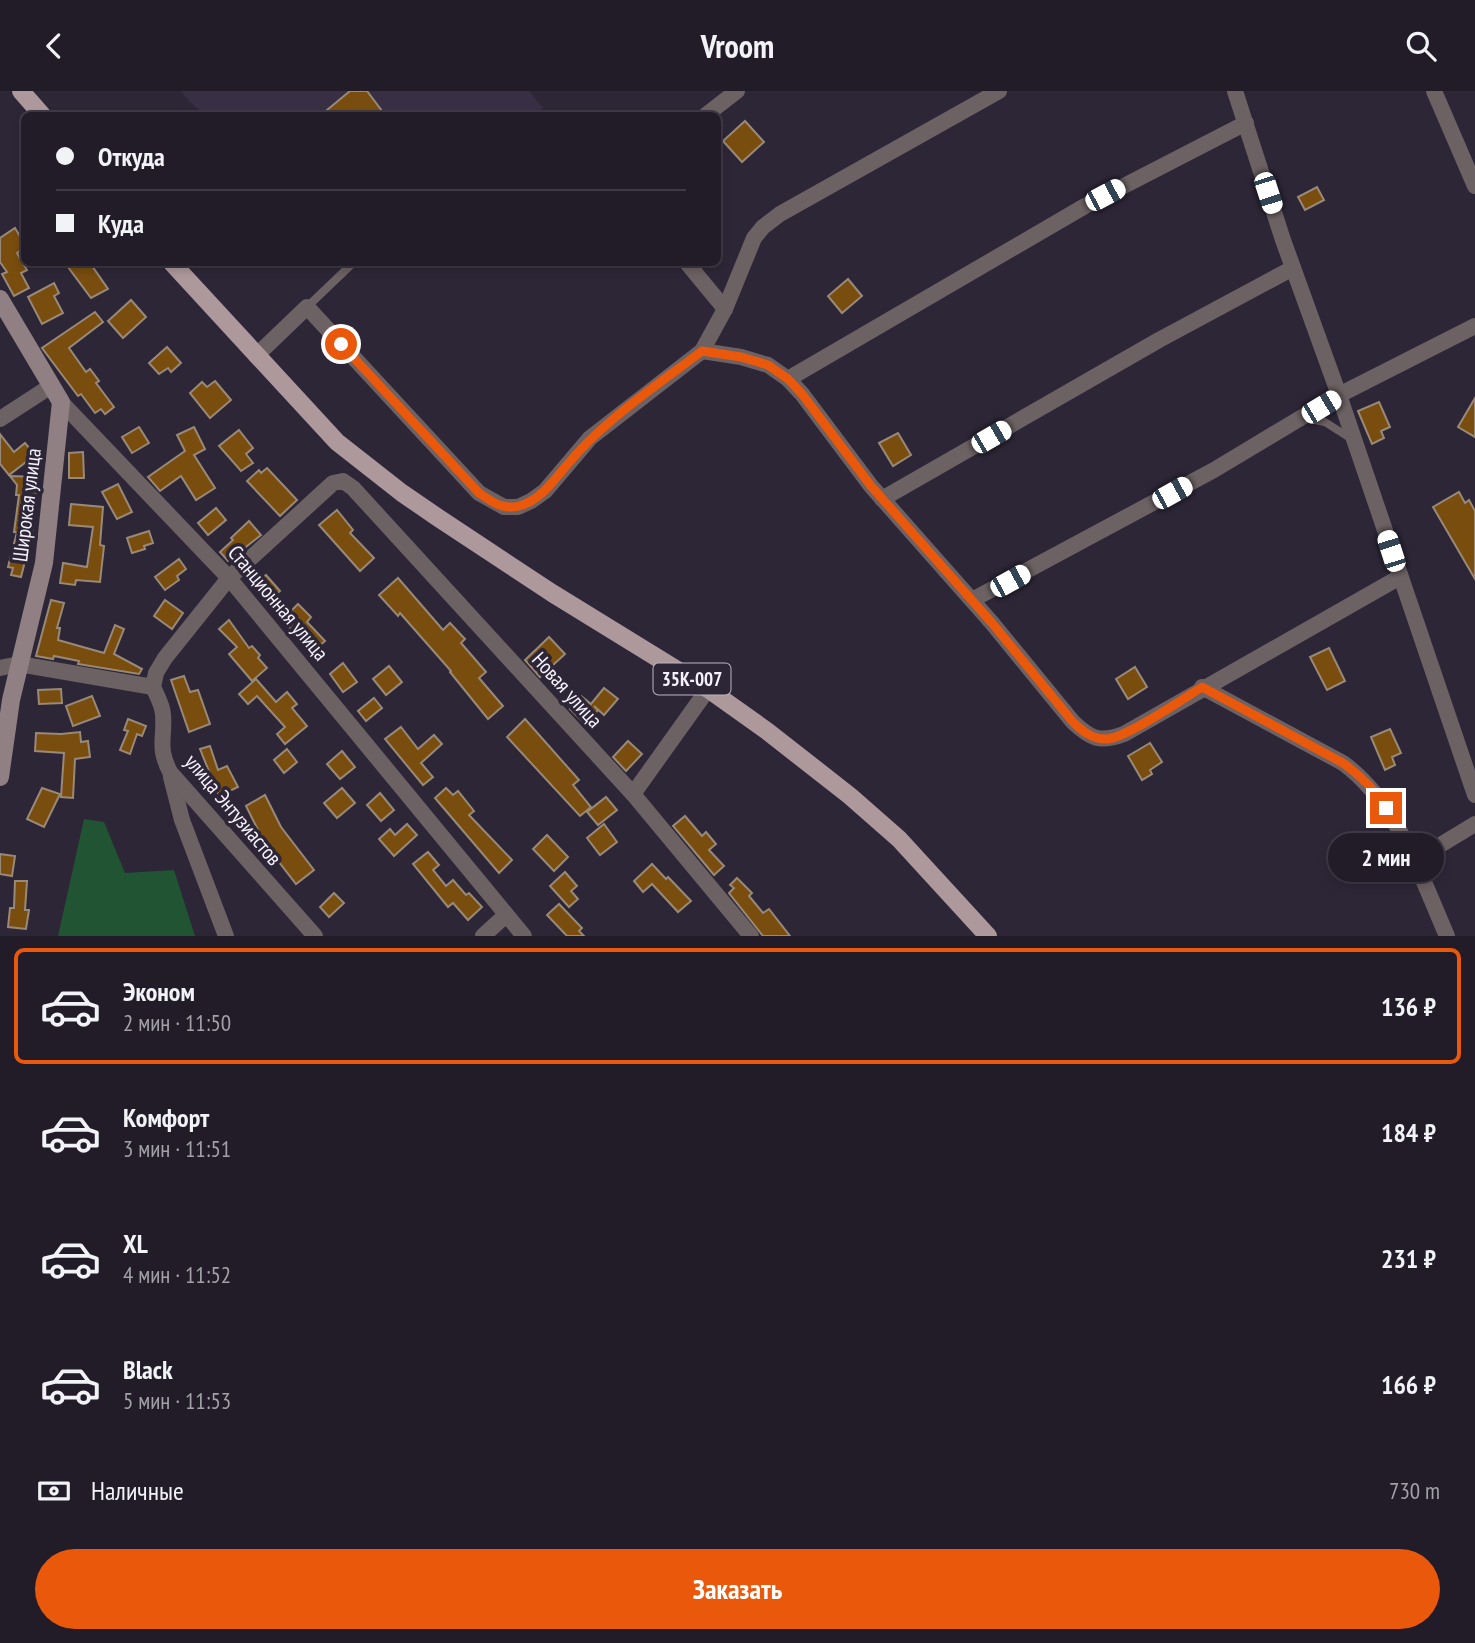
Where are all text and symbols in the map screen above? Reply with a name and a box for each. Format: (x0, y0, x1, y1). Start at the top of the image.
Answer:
text: Vroom (701, 25, 774, 67)
icon: back (35, 27, 73, 65)
icon: search (1402, 27, 1440, 65)
text: Откуда (98, 140, 165, 173)
car (1252, 170, 1285, 216)
car (1082, 176, 1129, 214)
text: Куда (98, 207, 144, 240)
route start (325, 328, 357, 360)
car (1298, 387, 1345, 427)
car (968, 417, 1015, 457)
street label: Широкая улица (6, 447, 47, 563)
car (1149, 474, 1196, 512)
car (1375, 528, 1408, 574)
street label: Станционная улица (222, 539, 335, 666)
car (987, 562, 1034, 600)
street label: Новая улица (526, 646, 608, 733)
road number: 35К-007 (654, 663, 730, 695)
street label: улица Энтузиастов (179, 748, 288, 871)
route end (1370, 792, 1402, 824)
callout: 2 мин (1328, 833, 1444, 881)
text: 2 мин (1361, 843, 1411, 872)
icon: car (39, 975, 102, 1038)
text: Эконом (123, 975, 195, 1008)
text: 136 ₽ (1381, 990, 1436, 1023)
text: 2 мин · 11:50 (123, 1008, 231, 1037)
icon: car (39, 1101, 102, 1164)
text: Комфорт (123, 1101, 209, 1134)
text: 184 ₽ (1381, 1116, 1436, 1149)
text: 3 мин · 11:51 (123, 1134, 231, 1163)
icon: car (39, 1227, 102, 1290)
text: XL (123, 1227, 148, 1260)
text: 231 ₽ (1381, 1242, 1436, 1275)
text: 4 мин · 11:52 (123, 1260, 231, 1289)
icon: car (39, 1353, 102, 1416)
text: Black (123, 1353, 173, 1386)
text: 166 ₽ (1381, 1368, 1436, 1401)
text: 5 мин · 11:53 (123, 1386, 231, 1415)
icon: cash (35, 1472, 73, 1510)
text: Наличные (91, 1474, 184, 1507)
text: 730 m (1389, 1476, 1440, 1505)
button: Заказать (35, 1549, 1440, 1629)

